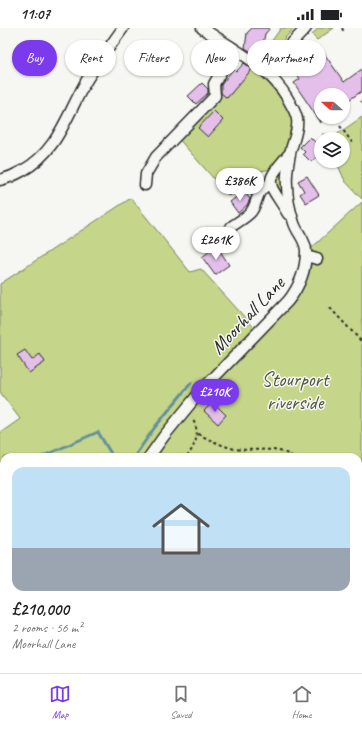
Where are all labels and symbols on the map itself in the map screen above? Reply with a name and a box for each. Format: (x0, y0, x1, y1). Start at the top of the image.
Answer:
north arrow (314, 88, 350, 124)
pin: £386K (212, 168, 268, 202)
pin: £261K (188, 227, 244, 261)
street label: Moorhall Lane (205, 270, 291, 359)
park label: Stourport riverside (262, 367, 331, 415)
pin: £210K (187, 379, 243, 413)

